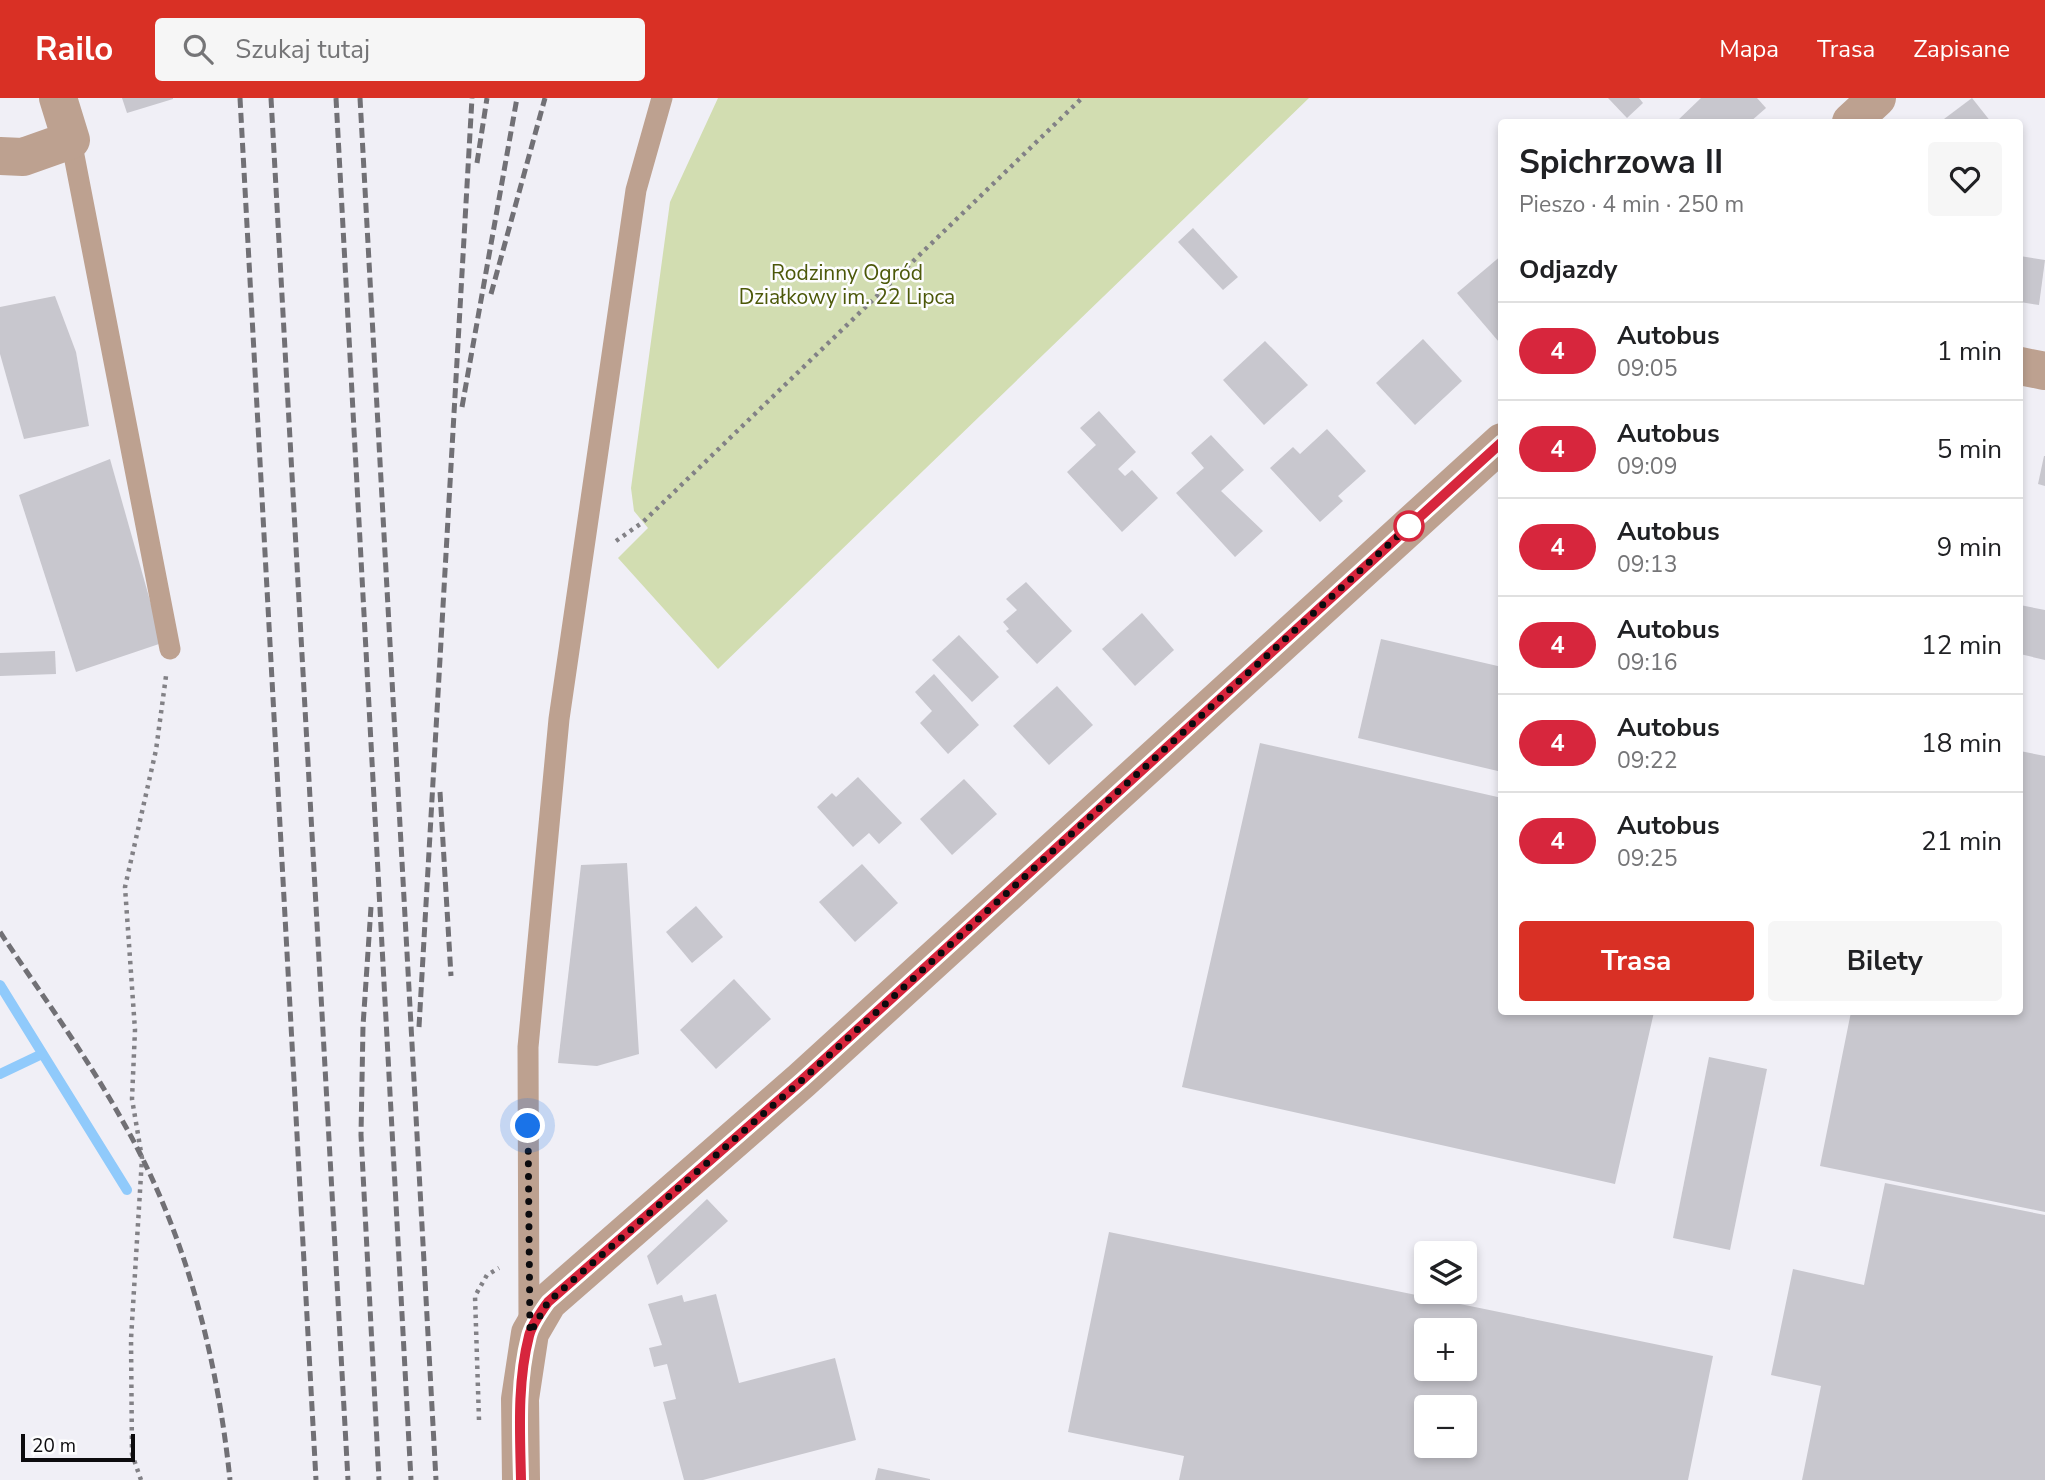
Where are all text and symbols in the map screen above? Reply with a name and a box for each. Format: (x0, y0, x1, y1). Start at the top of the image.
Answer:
search box (155, 18, 645, 81)
text: Railo (35, 27, 113, 72)
icon: search (179, 30, 217, 68)
text: Szukaj tutaj (235, 32, 370, 67)
text: Mapa (1719, 33, 1779, 65)
text: Trasa (1817, 33, 1875, 65)
text: Zapisane (1913, 33, 2010, 65)
text: Spichrzowa II (1519, 140, 1723, 185)
button: heart (1928, 142, 2002, 216)
text: Pieszo · 4 min · 250 m (1519, 189, 1744, 220)
text: Odjazdy (1519, 252, 1617, 287)
park label: Rodzinny Ogród Działkowy im. 22 Lipca (739, 259, 955, 311)
text: Autobus (1617, 318, 1720, 353)
text: 1 min (1937, 334, 2002, 369)
text: 4 (1550, 335, 1565, 367)
text: 09:05 (1617, 353, 1677, 384)
text: Autobus (1617, 416, 1720, 451)
text: 5 min (1937, 432, 2002, 467)
text: 4 (1550, 433, 1565, 465)
text: 09:09 (1617, 451, 1677, 482)
unlabelled marker (1394, 511, 1424, 541)
text: Autobus (1617, 514, 1720, 549)
text: 9 min (1937, 530, 2002, 565)
text: 4 (1550, 531, 1565, 563)
text: 09:13 (1617, 549, 1677, 580)
text: Autobus (1617, 612, 1720, 647)
text: 12 min (1921, 628, 2002, 663)
text: 4 (1550, 629, 1565, 661)
text: 09:16 (1617, 647, 1677, 678)
text: Autobus (1617, 710, 1720, 745)
text: 18 min (1921, 726, 2002, 761)
text: 4 (1550, 727, 1565, 759)
text: 09:22 (1617, 745, 1677, 776)
text: Autobus (1617, 808, 1720, 843)
text: 21 min (1921, 824, 2002, 859)
text: 4 (1550, 825, 1565, 857)
text: 09:25 (1617, 843, 1677, 874)
button: Trasa (1519, 921, 1754, 1001)
button: Bilety (1768, 921, 2002, 1001)
your location (510, 1108, 545, 1143)
map controls (1414, 1241, 1477, 1458)
button: layers (1414, 1241, 1477, 1304)
button: + (1414, 1318, 1477, 1381)
button: − (1414, 1395, 1477, 1458)
scale bar (21, 1431, 135, 1463)
text: 20 m (32, 1433, 76, 1459)

